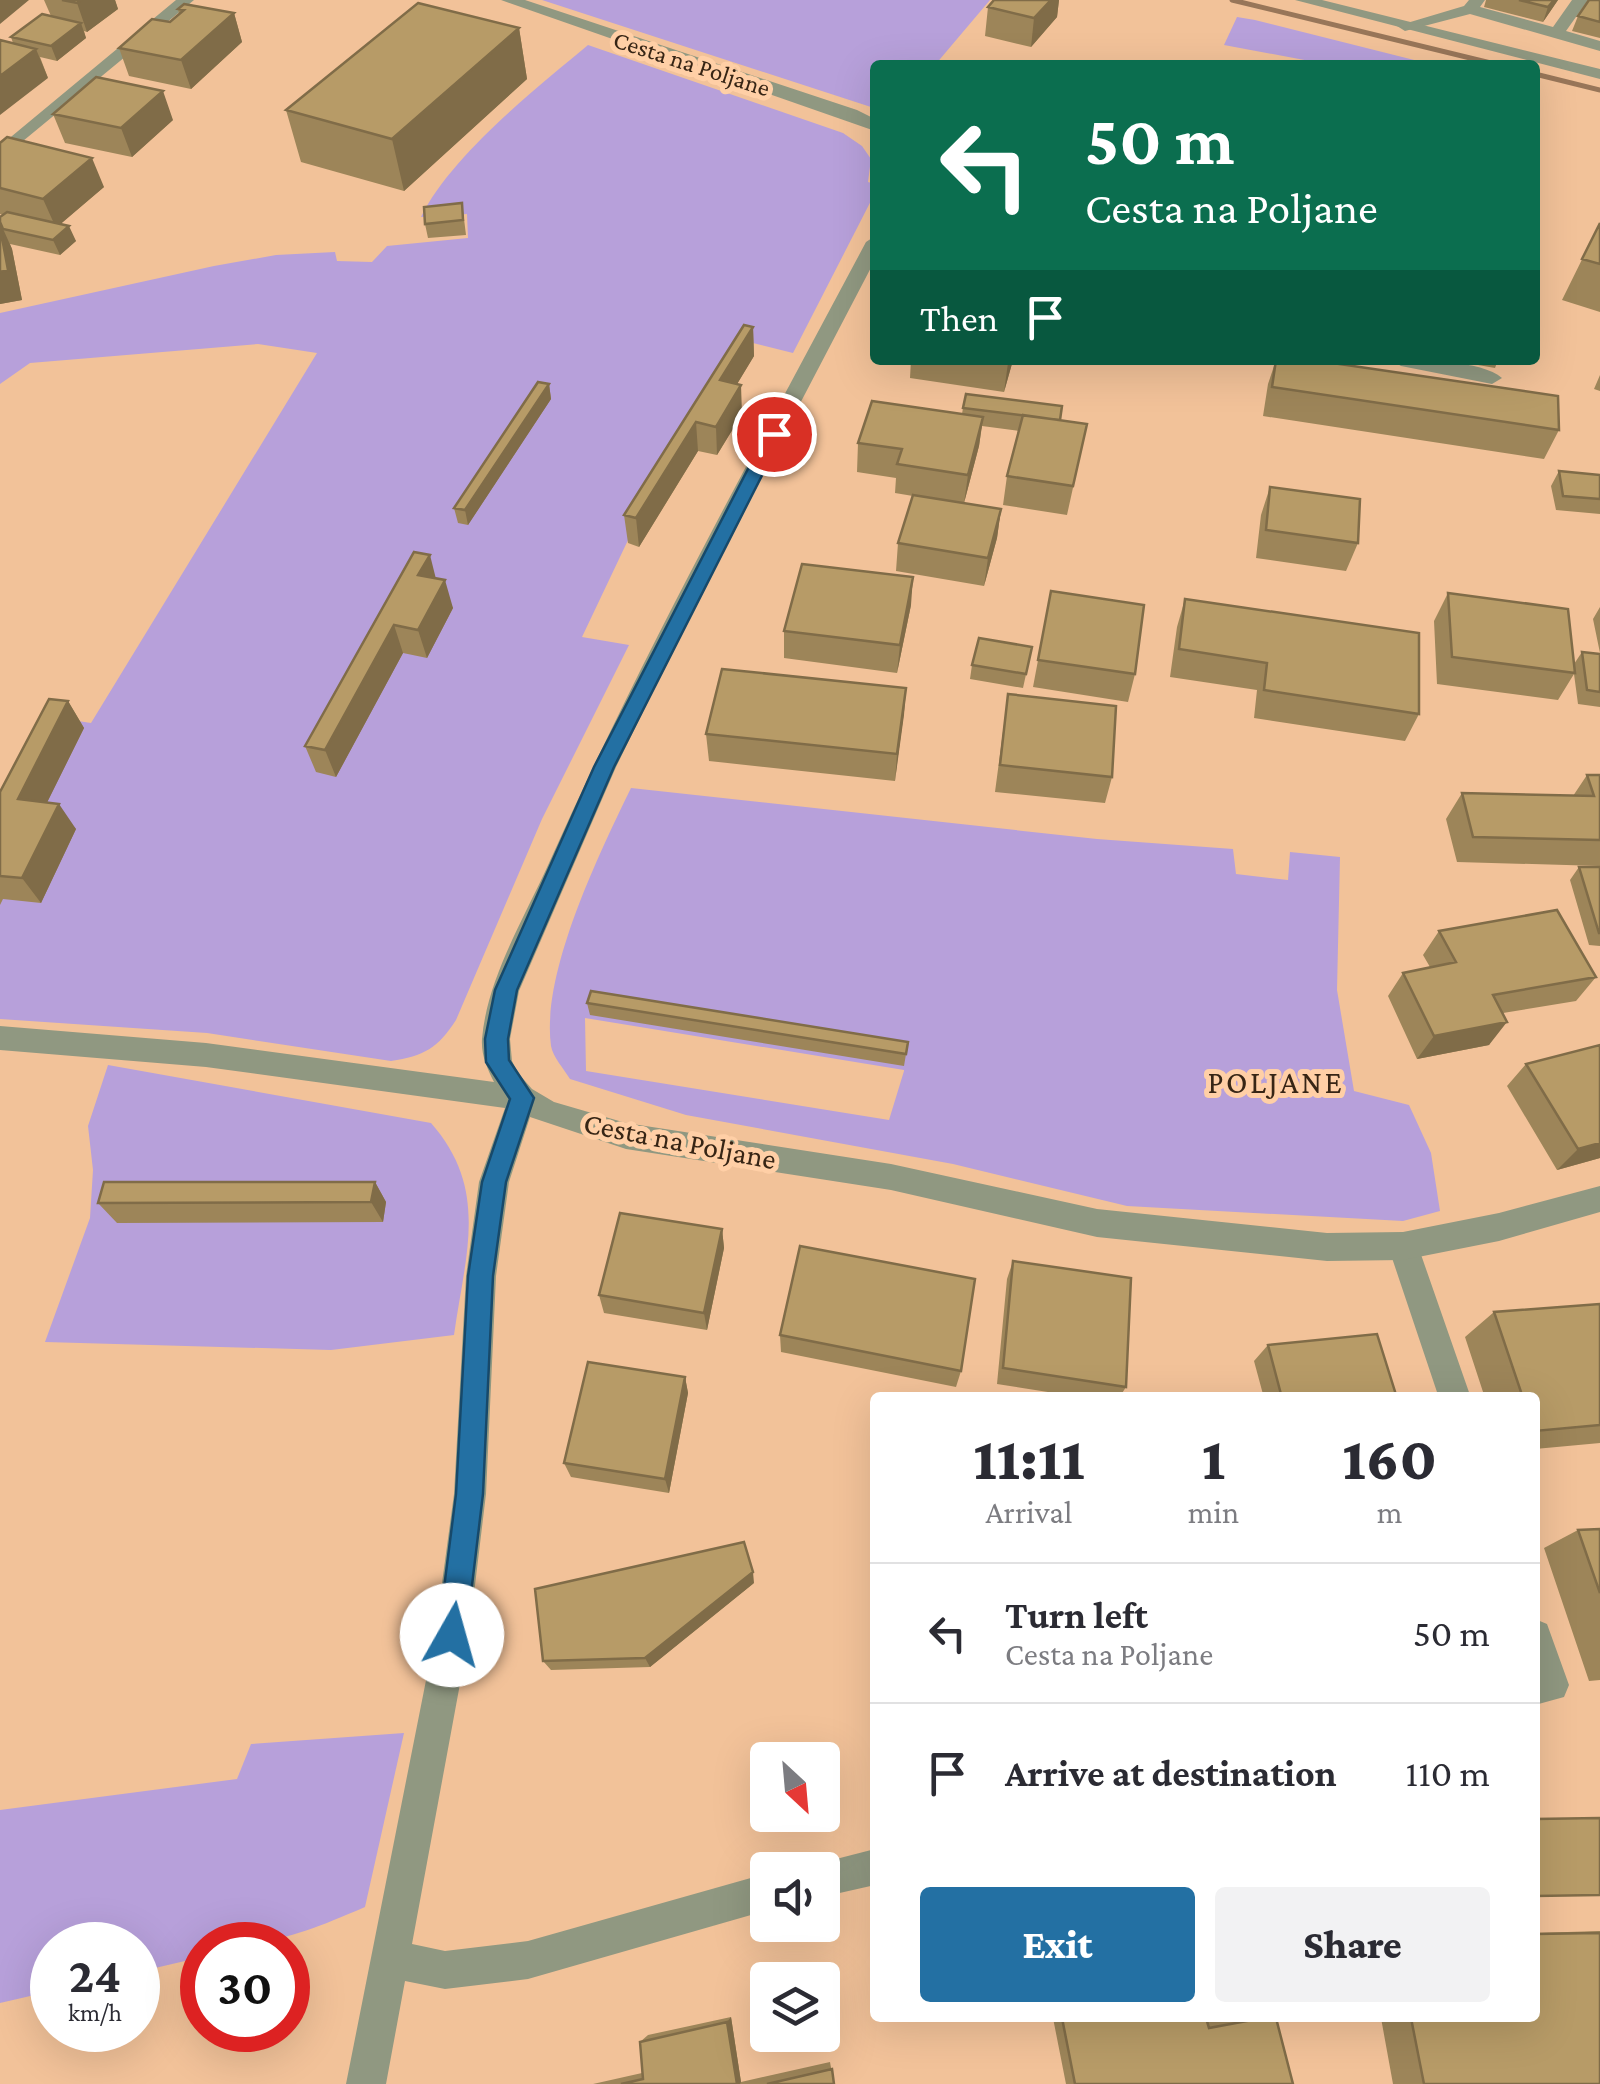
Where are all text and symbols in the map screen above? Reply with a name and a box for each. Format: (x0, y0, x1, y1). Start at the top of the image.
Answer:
street label: Cesta na Poljane (610, 25, 773, 102)
icon: left (920, 100, 1050, 230)
text: 50 m (1085, 101, 1235, 179)
text: Cesta na Poljane (1085, 183, 1378, 233)
icon: arrive (1018, 290, 1073, 345)
text: Then (920, 297, 998, 339)
pin (732, 392, 817, 477)
icon: arrive (747, 407, 802, 462)
district label: POLJANE (1208, 1064, 1344, 1100)
street label: Cesta na Poljane (581, 1106, 779, 1176)
text: 11:11 (973, 1425, 1085, 1492)
text: 1 (1202, 1425, 1225, 1492)
text: 160 (1342, 1425, 1437, 1492)
text: Arrival (985, 1494, 1072, 1530)
text: min (1188, 1494, 1239, 1530)
text: m (1377, 1494, 1402, 1530)
position arrow (400, 1583, 504, 1687)
text: Turn left (1005, 1594, 1148, 1636)
icon: left (920, 1606, 975, 1661)
text: 50 m (1413, 1612, 1490, 1654)
text: Cesta na Poljane (1005, 1636, 1213, 1672)
north arrow (750, 1742, 840, 1832)
map controls (750, 1742, 840, 2052)
icon: arrive (920, 1746, 975, 1801)
text: Arrive at destination (1005, 1752, 1337, 1794)
text: 110 m (1406, 1752, 1490, 1794)
button: sound (750, 1852, 840, 1942)
button: Exit (920, 1887, 1195, 2002)
button: Share (1215, 1887, 1490, 2002)
speed limit sign: 30 (180, 1922, 310, 2052)
text: 24 (69, 1947, 121, 2003)
button: layers (750, 1962, 840, 2052)
text: km/h (68, 1999, 122, 2026)

